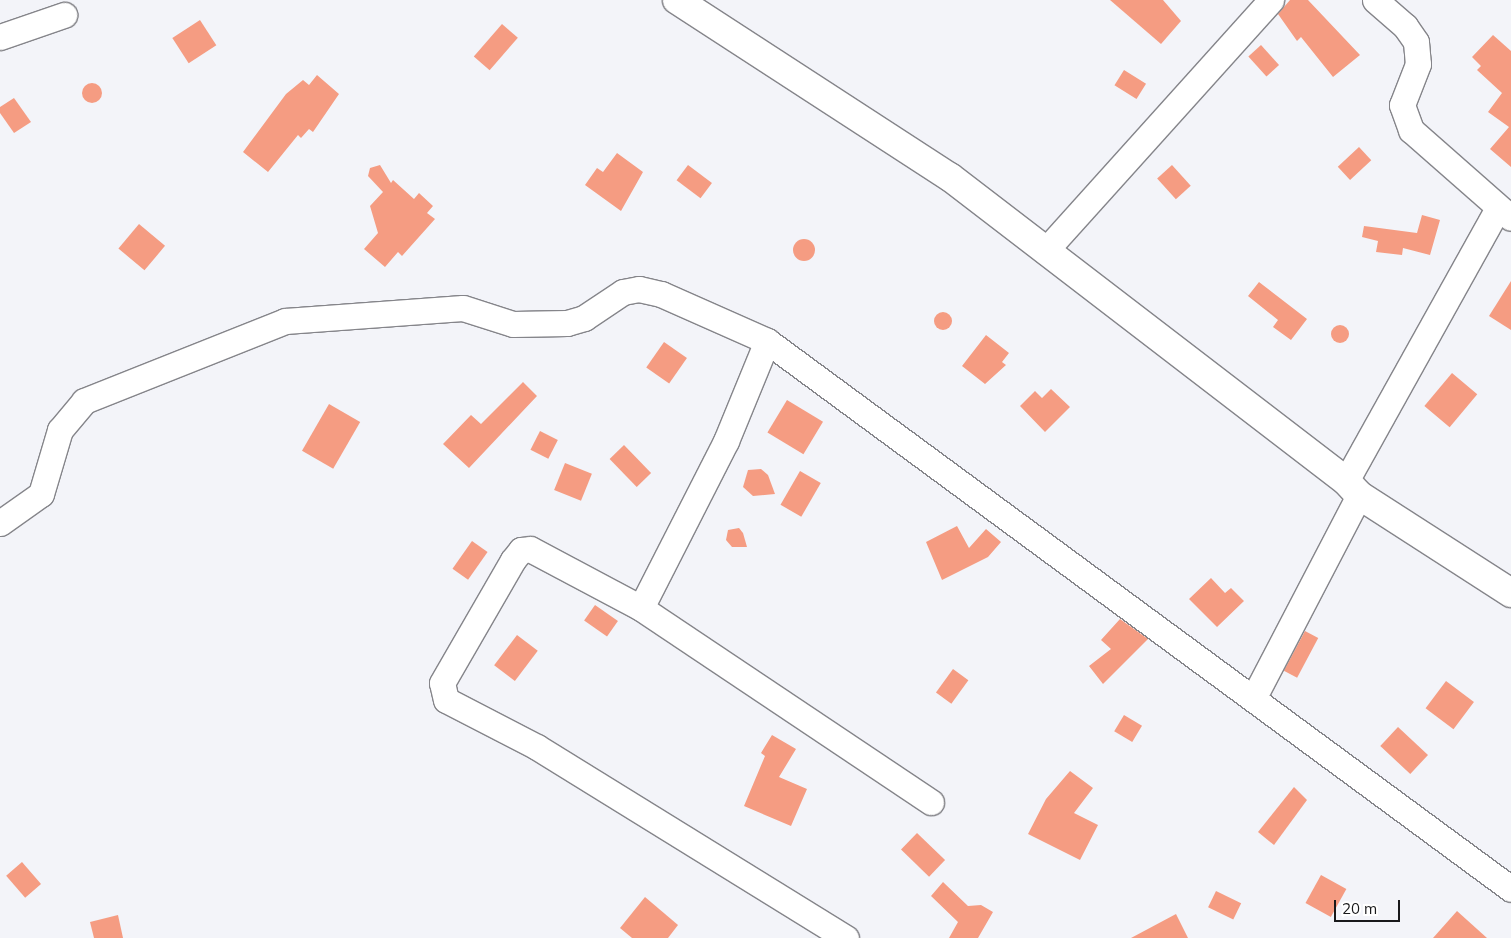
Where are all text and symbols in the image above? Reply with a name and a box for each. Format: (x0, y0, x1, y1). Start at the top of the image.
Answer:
scale bar (1336, 890, 1402, 922)
text: 20 m (1342, 899, 1377, 918)

